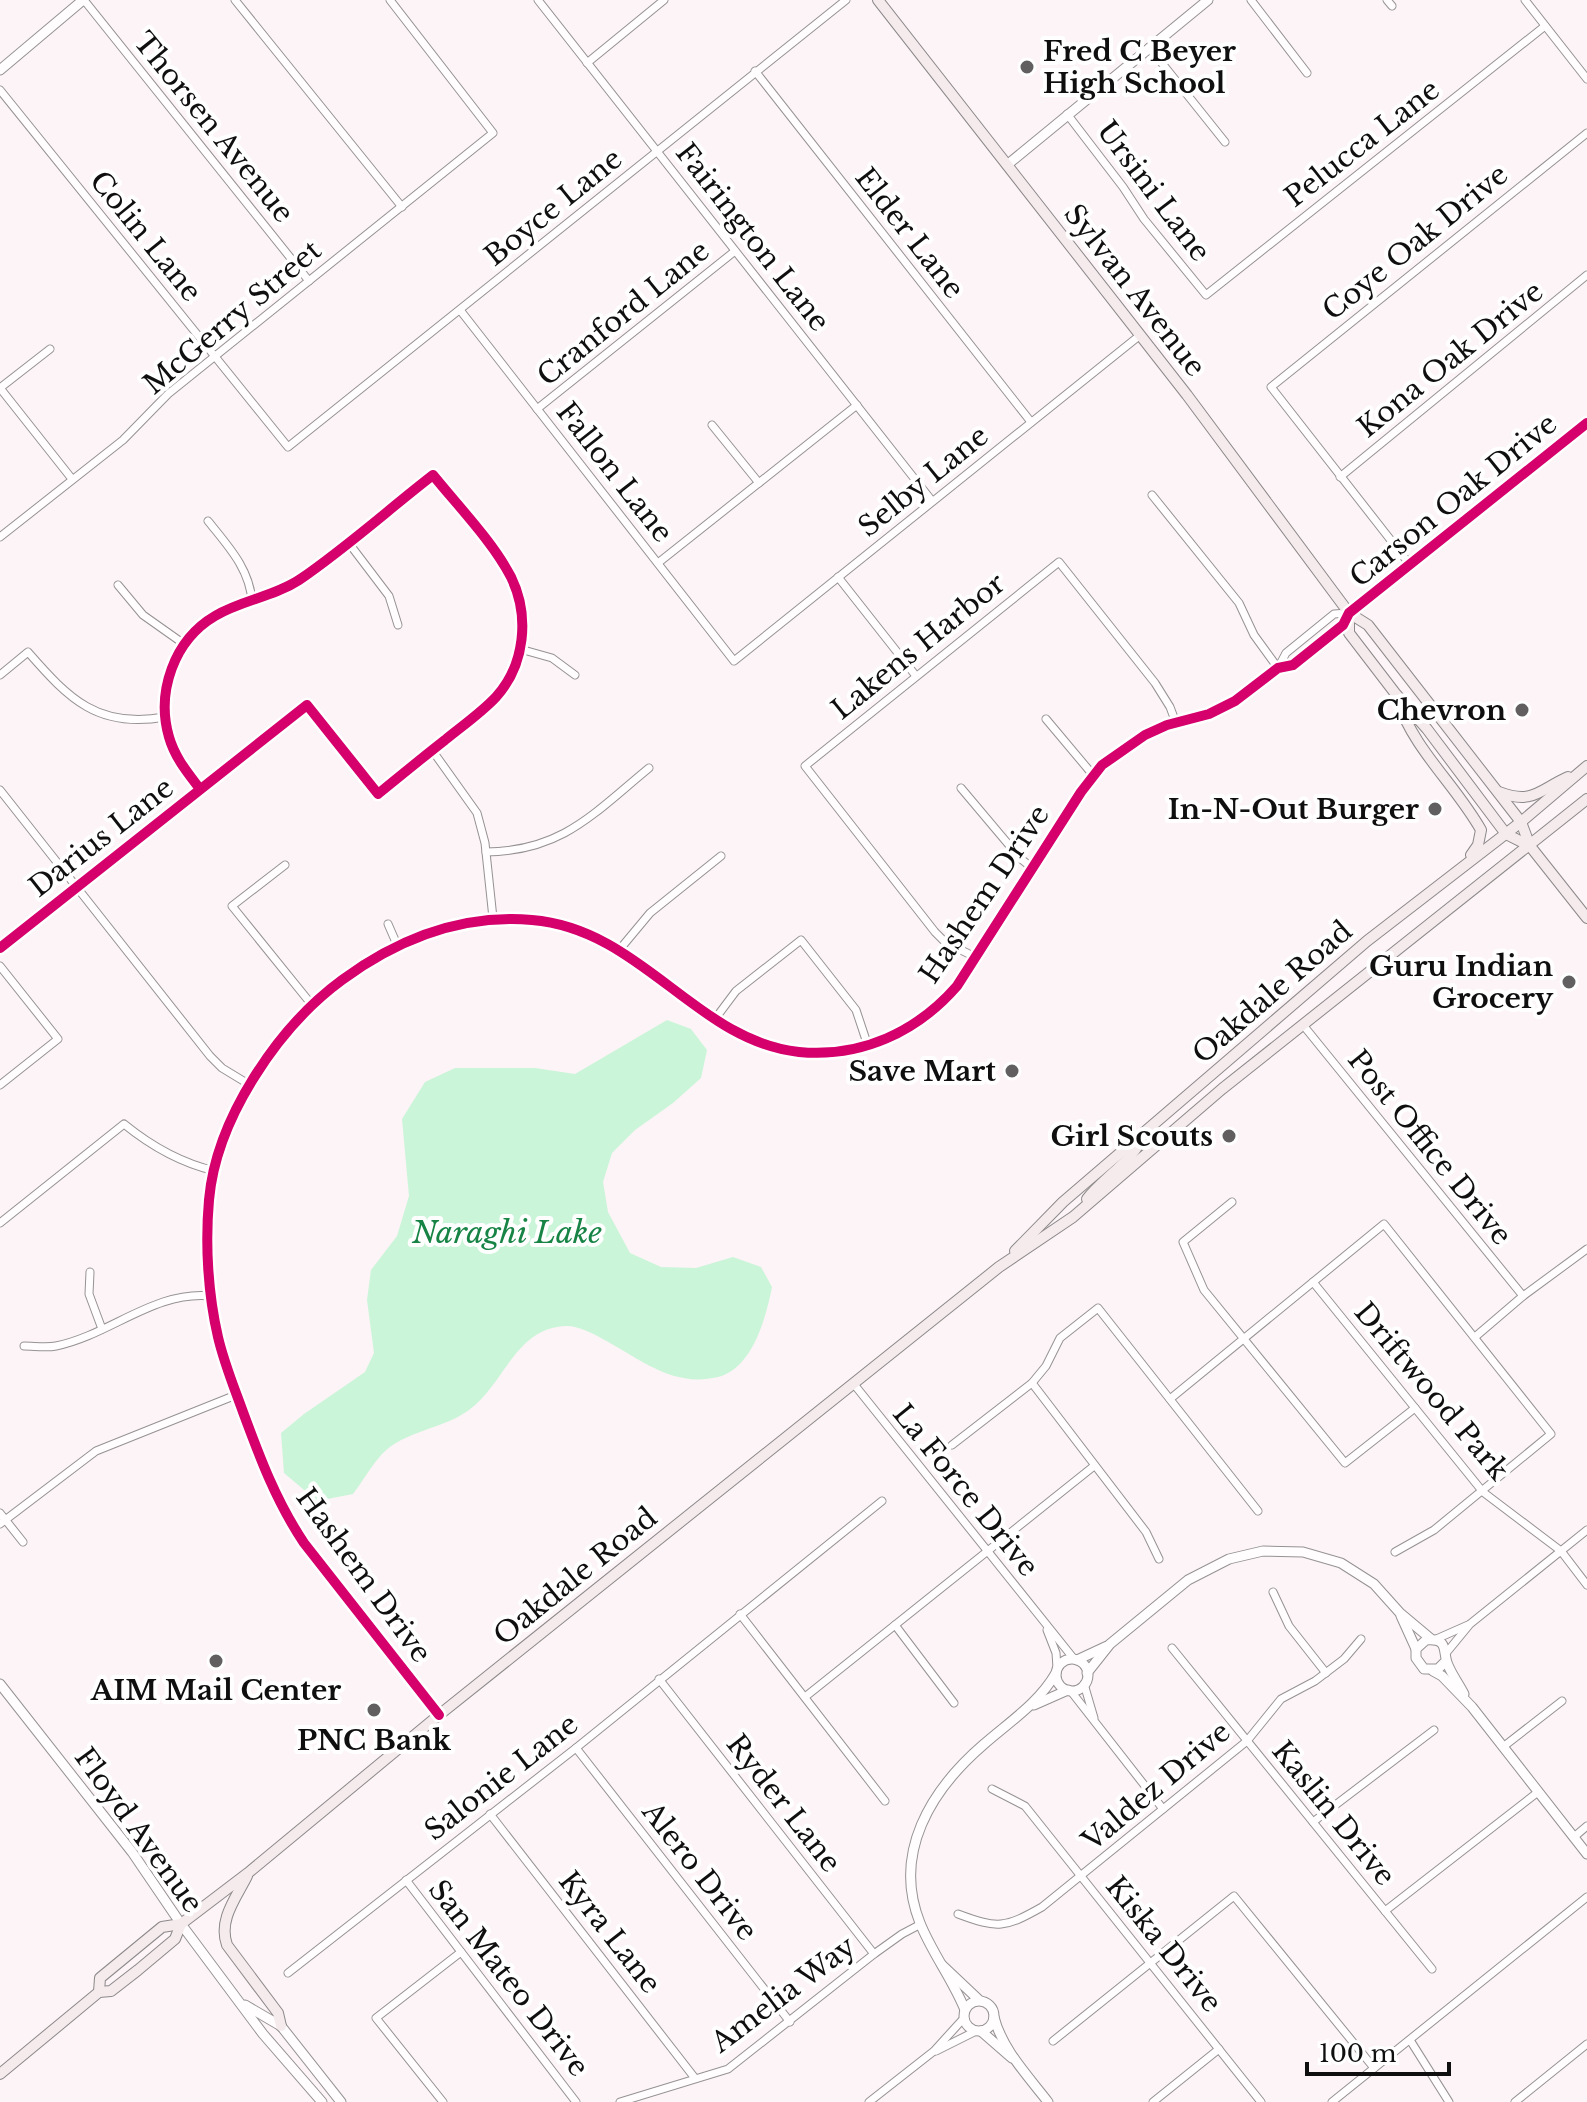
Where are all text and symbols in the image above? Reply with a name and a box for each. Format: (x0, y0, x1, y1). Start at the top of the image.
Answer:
street label: Thorsen Avenue (126, 25, 301, 230)
place label: Fred C Beyer High School (1043, 34, 1236, 101)
marker: Fred C Beyer High School (1018, 58, 1036, 76)
street label: Pelucca Lane (1278, 72, 1447, 215)
street label: Ursini Lane (1089, 114, 1218, 268)
street label: Fairington Lane (668, 136, 837, 338)
street label: Boyce Lane (477, 141, 629, 273)
street label: Coye Oak Drive (1316, 157, 1515, 328)
street label: Elder Lane (848, 161, 971, 306)
street label: Colin Lane (82, 164, 209, 309)
street label: Sylvan Avenue (1056, 197, 1213, 384)
street label: McGerry Street (136, 233, 329, 402)
street label: Cranford Lane (530, 233, 716, 393)
street label: Kona Oak Drive (1350, 274, 1550, 445)
street label: Fallon Lane (549, 395, 680, 549)
street label: Carson Oak Drive (1343, 406, 1564, 595)
street label: Selby Lane (851, 418, 995, 544)
street label: Lakens Harbor (825, 565, 1013, 727)
place label: Chevron (1377, 693, 1506, 728)
marker: Chevron (1513, 701, 1531, 719)
street label: Darius Lane (22, 770, 181, 905)
place label: In-N-Out Burger (1168, 792, 1419, 827)
street label: Hashem Drive (912, 798, 1057, 990)
marker: In-N-Out Burger (1426, 800, 1444, 818)
street label: Oakdale Road (1185, 913, 1359, 1071)
place label: Guru Indian Grocery (1369, 949, 1554, 1016)
marker: Guru Indian Grocery (1560, 973, 1578, 991)
street label: Post Office Drive (1340, 1043, 1519, 1252)
place label: Save Mart (849, 1054, 996, 1089)
marker: Save Mart (1003, 1062, 1021, 1080)
place label: Girl Scouts (1051, 1119, 1213, 1154)
marker: Girl Scouts (1220, 1127, 1238, 1145)
water label: Naraghi Lake (411, 1214, 602, 1251)
street label: Driftwood Park (1347, 1295, 1517, 1488)
street label: La Force Drive (885, 1397, 1046, 1584)
street label: Hashem Drive (288, 1481, 439, 1670)
street label: Oakdale Road (487, 1500, 664, 1653)
marker: AIM Mail Center (207, 1652, 225, 1670)
place label: AIM Mail Center (90, 1673, 341, 1708)
marker: PNC Bank (365, 1701, 383, 1719)
street label: Salonie Lane (418, 1707, 585, 1848)
street label: Valdez Drive (1074, 1714, 1237, 1859)
place label: PNC Bank (297, 1723, 451, 1758)
street label: Ryder Lane (719, 1727, 848, 1879)
street label: Kaslin Drive (1265, 1734, 1403, 1893)
street label: Floyd Avenue (67, 1741, 210, 1920)
street label: Alero Drive (634, 1794, 765, 1948)
street label: Kyra Lane (551, 1864, 668, 2000)
street label: Kiska Drive (1098, 1869, 1229, 2019)
street label: San Mateo Drive (421, 1873, 596, 2084)
street label: Amelia Way (703, 1929, 862, 2061)
scale bar (1307, 2026, 1449, 2076)
text: 100 m (1319, 2039, 1397, 2068)

